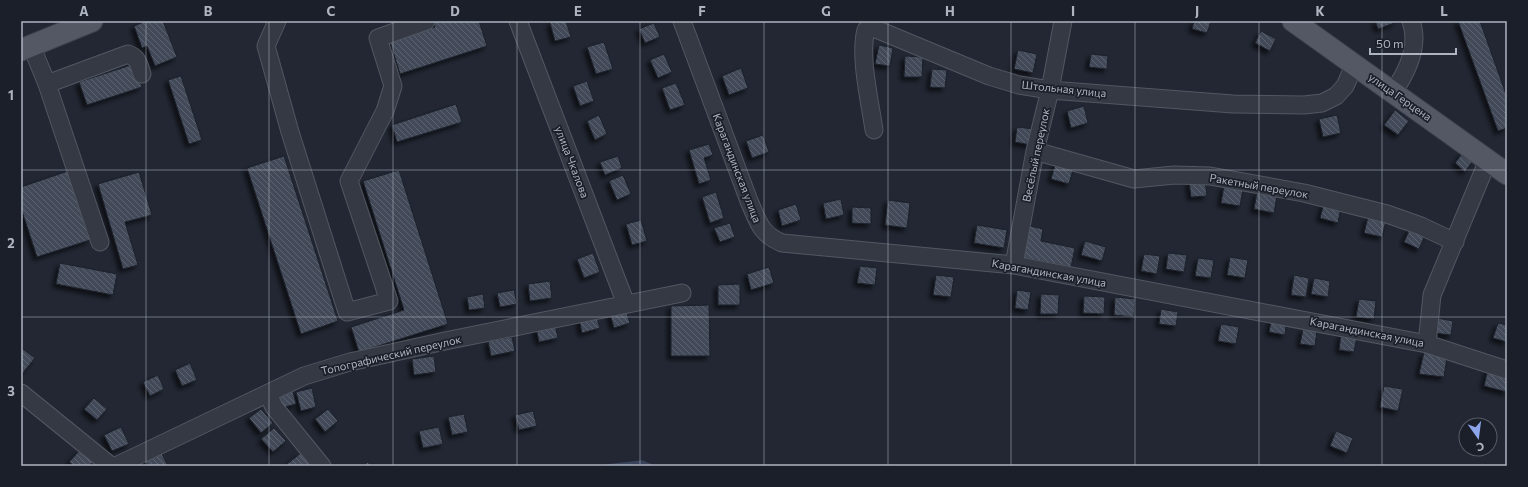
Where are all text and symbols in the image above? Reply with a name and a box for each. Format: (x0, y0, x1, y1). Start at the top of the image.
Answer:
text: A (79, 3, 89, 19)
text: B (204, 3, 213, 19)
text: C (327, 3, 336, 19)
text: D (450, 3, 460, 19)
text: E (574, 3, 582, 19)
text: F (698, 3, 706, 19)
text: G (821, 3, 831, 19)
text: H (945, 3, 955, 19)
text: I (1071, 3, 1075, 19)
text: J (1195, 3, 1199, 19)
text: K (1315, 3, 1325, 19)
text: L (1440, 3, 1448, 19)
scale bar (1370, 30, 1456, 56)
text: 50 m (1376, 36, 1404, 50)
street label: улица Герцена (1366, 70, 1434, 123)
street label: Штольная улица (1021, 78, 1107, 99)
text: 1 (8, 87, 14, 103)
street label: Весёлый переулок (1019, 107, 1052, 203)
street label: Карагандинская улица (711, 111, 764, 224)
street label: улица Чкалова (553, 124, 592, 199)
street label: Ракетный переулок (1209, 170, 1310, 201)
text: 2 (7, 235, 15, 251)
street label: Карагандинская улица (991, 256, 1107, 289)
street label: Карагандинская улица (1309, 314, 1425, 349)
street label: Топографический переулок (319, 332, 462, 377)
text: 3 (7, 383, 15, 399)
north arrow (1458, 417, 1498, 457)
text: С (1475, 440, 1486, 455)

